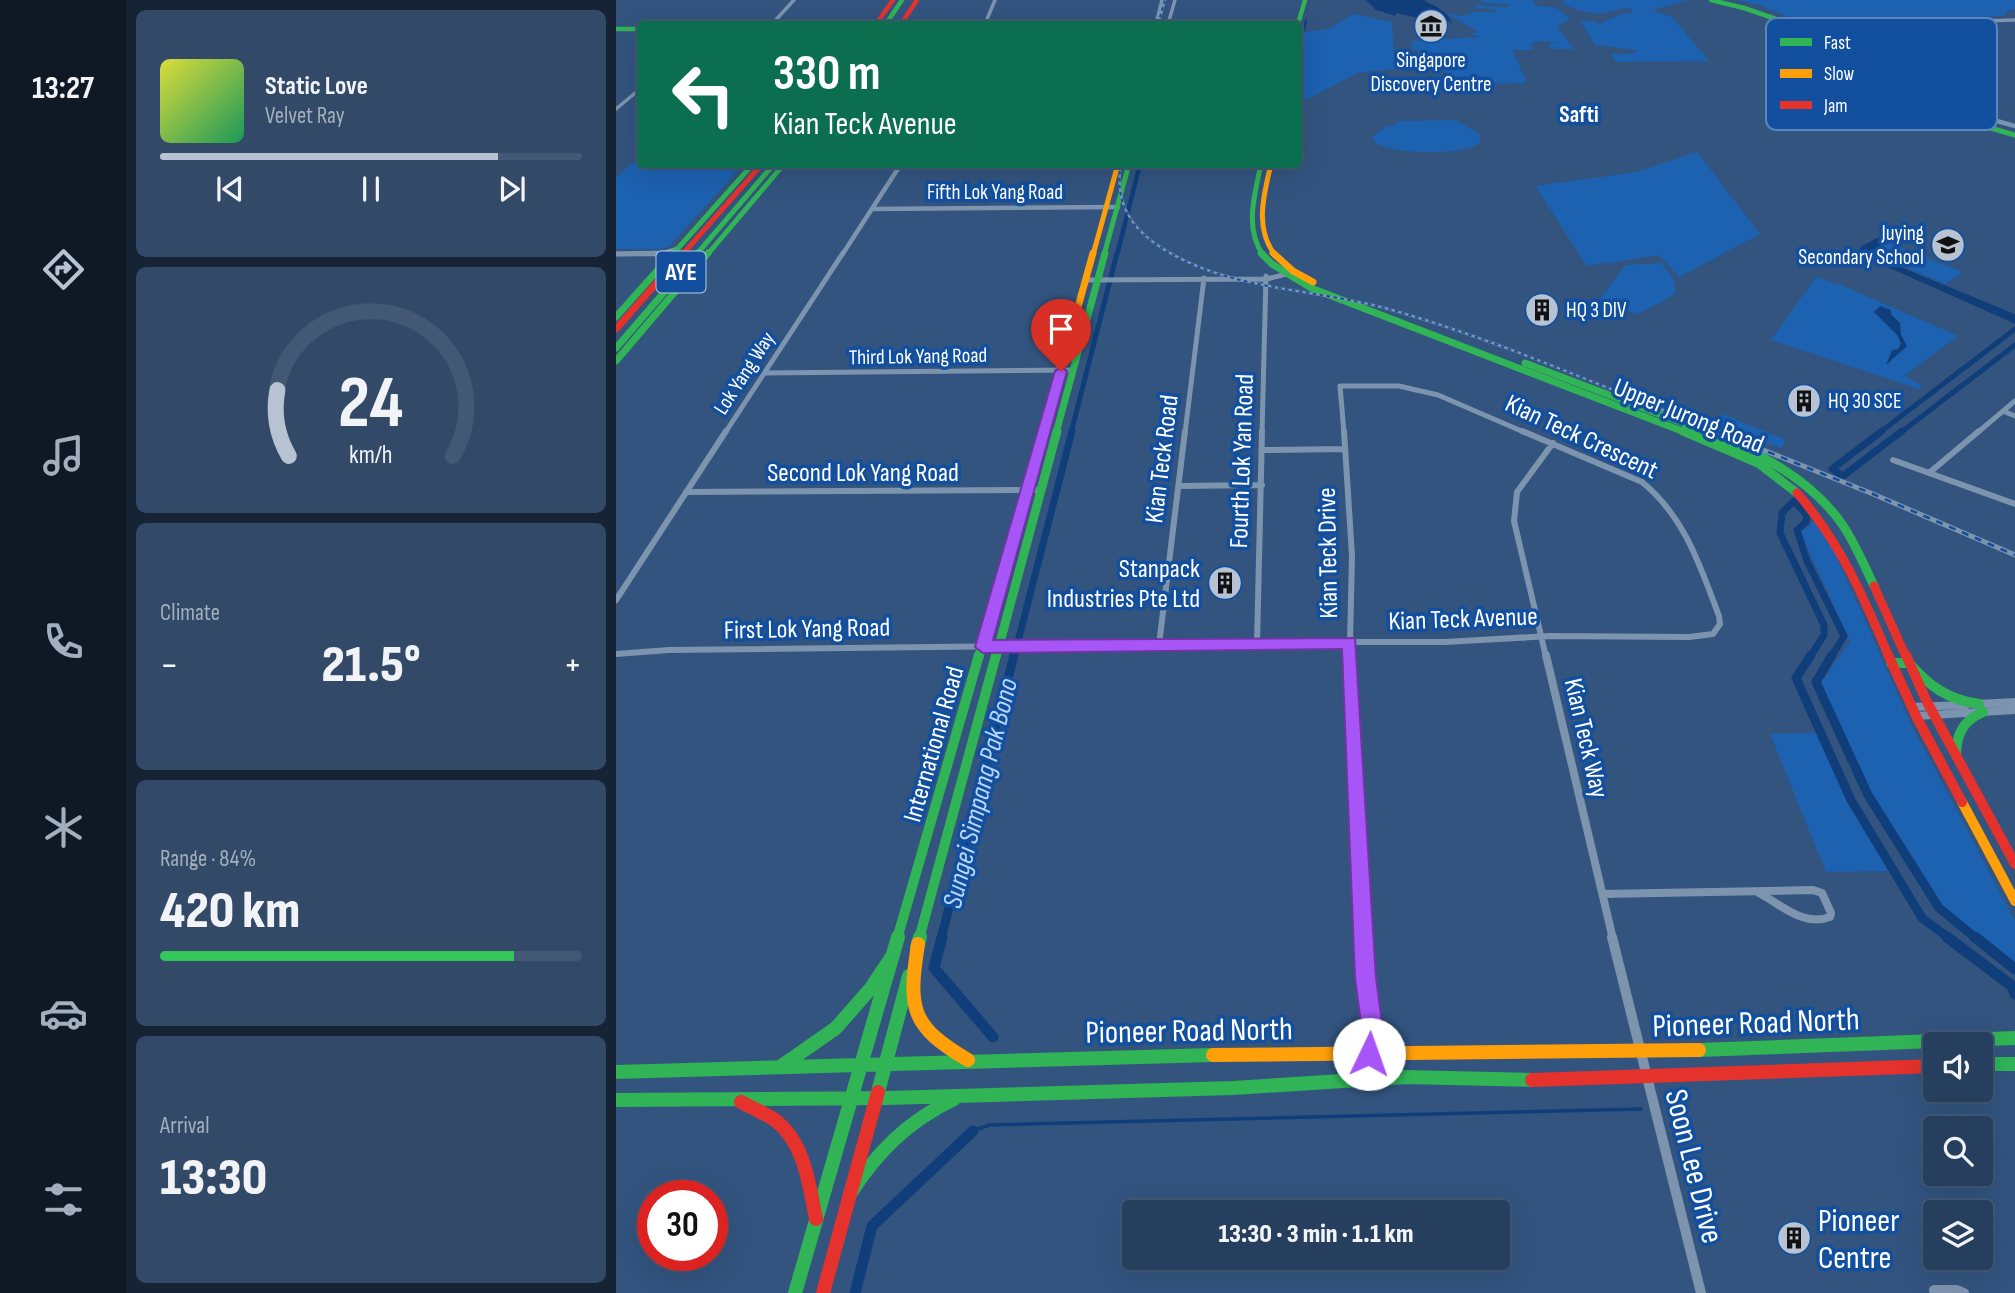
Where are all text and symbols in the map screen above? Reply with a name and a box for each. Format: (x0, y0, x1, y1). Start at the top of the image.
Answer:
museum icon: Singapore Discovery Centre (1412, 7, 1450, 45)
legend (1766, 18, 1997, 130)
text: Fast (1824, 32, 1851, 55)
text: 330 m (773, 45, 880, 104)
place label: Singapore Discovery Centre (1371, 48, 1491, 97)
icon: left (658, 49, 749, 140)
text: Slow (1824, 63, 1854, 86)
text: 13:27 (32, 69, 94, 108)
text: Static Love (265, 71, 368, 102)
text: Jam (1823, 95, 1847, 118)
district label: Safti (1559, 101, 1599, 129)
text: Velvet Ray (265, 102, 345, 130)
text: Kian Teck Avenue (773, 105, 957, 144)
icon: previous (211, 170, 249, 208)
icon: pause (352, 170, 390, 208)
icon: next (493, 170, 531, 208)
street label: Fifth Lok Yang Road (927, 180, 1063, 205)
place label: Juying Secondary School (1798, 221, 1924, 270)
school or university icon: Juying Secondary School (1929, 226, 1967, 264)
icon: directions (39, 245, 88, 294)
road number: AYE (657, 251, 706, 292)
building icon: HQ 3 DIV (1523, 291, 1561, 329)
place label: HQ 3 DIV (1566, 298, 1627, 323)
pin (1031, 299, 1091, 371)
icon: arrive (1042, 310, 1080, 348)
street label: Lok Yang Way (708, 327, 780, 419)
street label: Third Lok Yang Road (849, 343, 987, 370)
text: 24 (338, 360, 404, 448)
street label: Upper Jurong Road (1609, 372, 1768, 461)
street label: Fourth Lok Yan Road (1224, 373, 1261, 549)
building icon: HQ 30 SCE (1785, 382, 1823, 420)
street label: Kian Teck Crescent (1500, 388, 1663, 486)
place label: HQ 30 SCE (1828, 389, 1902, 414)
street label: Kian Teck Road (1139, 393, 1186, 525)
icon: music (39, 431, 88, 480)
text: km/h (349, 440, 393, 471)
street label: Second Lok Yang Road (767, 458, 959, 489)
street label: Kian Teck Drive (1312, 487, 1345, 619)
place label: Stanpack Industries Pte Ltd (1047, 554, 1200, 615)
building icon: Stanpack Industries Pte Ltd (1206, 564, 1244, 602)
text: Climate (160, 599, 220, 627)
street label: Kian Teck Avenue (1388, 601, 1538, 638)
street label: First Lok Yang Road (724, 613, 891, 646)
icon: phone (39, 617, 88, 666)
text: 21.5° (321, 634, 421, 697)
text: − (160, 643, 179, 688)
text: + (563, 643, 582, 688)
street label: International Road (897, 663, 971, 826)
water label: Sungei Simpang Pak Bono (936, 674, 1025, 912)
street label: Kian Teck Way (1557, 676, 1614, 801)
icon: climate (39, 803, 88, 852)
text: Range · 84% (160, 845, 256, 873)
text: 420 km (160, 880, 300, 943)
icon: car (39, 989, 88, 1038)
street label: Pioneer Road North (1652, 1000, 1860, 1047)
street label: Pioneer Road North (1085, 1010, 1293, 1053)
position arrow (1332, 1017, 1406, 1091)
map controls (1923, 1032, 1993, 1270)
button: sound (1923, 1032, 1993, 1102)
street label: Soon Lee Drive (1656, 1085, 1731, 1247)
text: Arrival (160, 1112, 209, 1140)
button: search (1923, 1116, 1993, 1186)
text: 13:30 (160, 1147, 267, 1210)
icon: filters (39, 1175, 88, 1224)
speed limit sign: 30 (637, 1180, 728, 1271)
button: layers (1923, 1200, 1993, 1270)
place label: Pioneer Centre (1818, 1202, 1899, 1278)
text: 13:30 · 3 min · 1.1 km (1218, 1219, 1414, 1250)
building icon: Pioneer Centre (1775, 1219, 1813, 1257)

